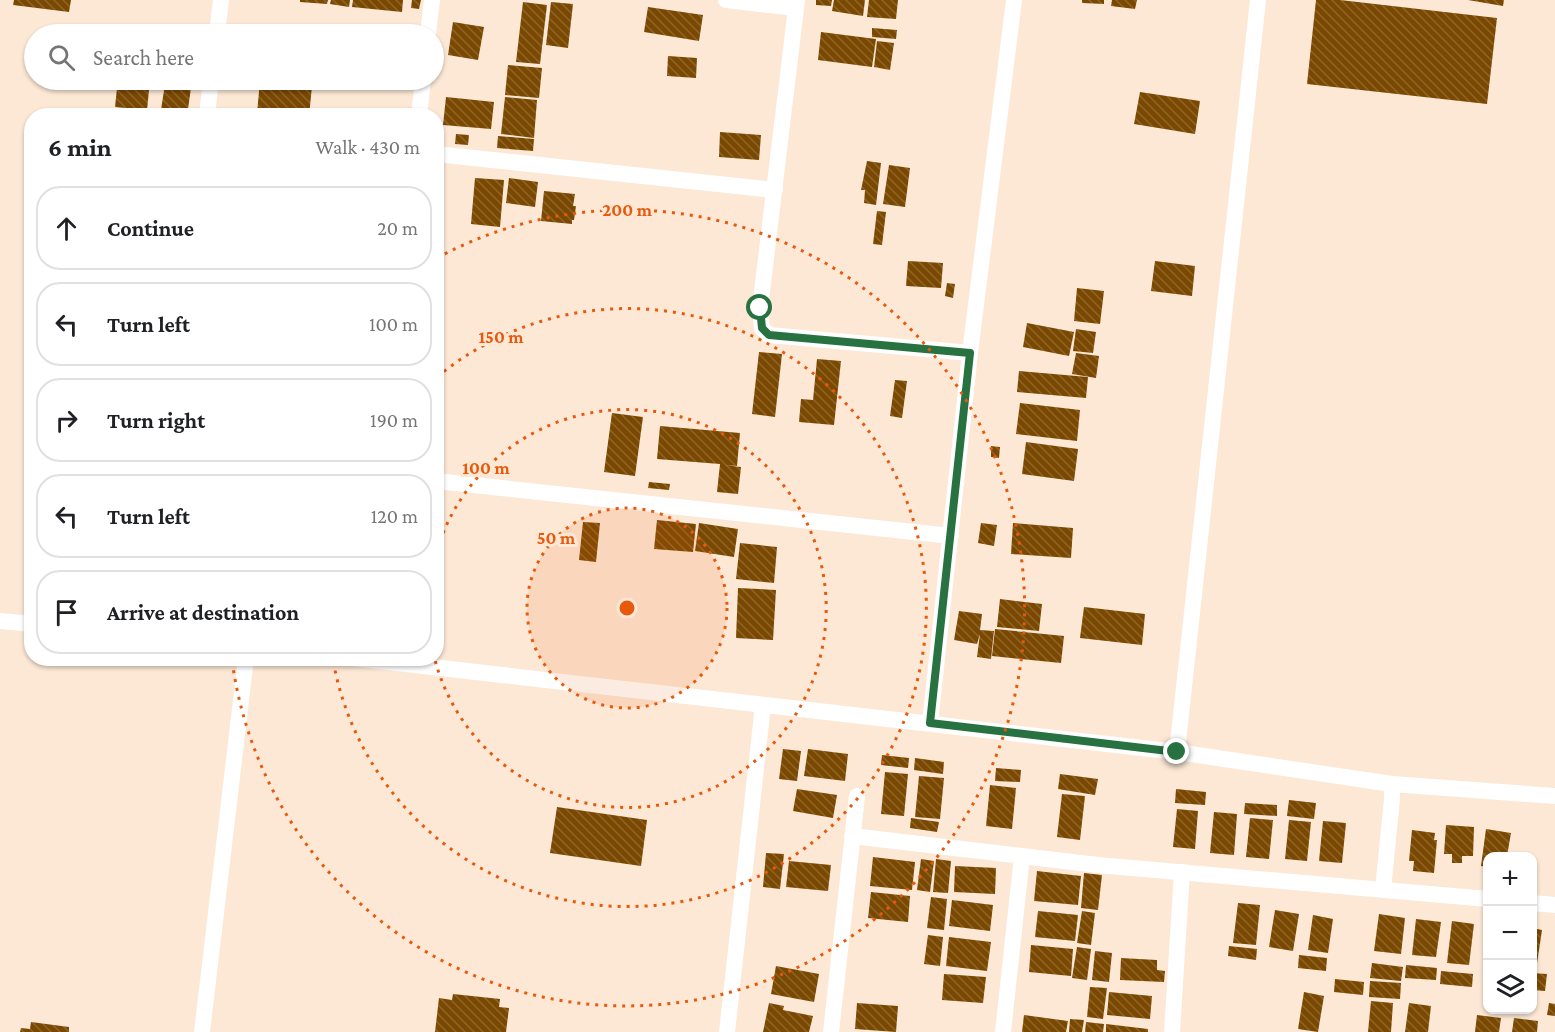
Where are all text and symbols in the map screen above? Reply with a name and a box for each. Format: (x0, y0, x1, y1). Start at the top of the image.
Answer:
search box (24, 24, 444, 90)
icon: search (45, 41, 78, 74)
text: Search here (93, 45, 194, 70)
text: 6 min (48, 133, 112, 162)
text: Walk · 430 m (316, 136, 420, 158)
text: 200 m (602, 200, 653, 220)
icon: ahead (50, 212, 83, 245)
text: Continue (107, 216, 194, 241)
text: 20 m (377, 217, 418, 239)
route start (746, 294, 772, 320)
icon: left (50, 308, 83, 341)
text: Turn left (107, 312, 190, 337)
text: 100 m (369, 313, 418, 335)
text: 150 m (478, 327, 524, 347)
icon: right (50, 404, 83, 437)
text: Turn right (107, 408, 205, 433)
text: 190 m (370, 409, 418, 431)
text: 100 m (462, 458, 510, 478)
icon: left (50, 500, 83, 533)
text: Turn left (107, 504, 190, 529)
text: 120 m (371, 505, 418, 527)
text: 50 m (537, 528, 576, 548)
icon: arrive (50, 596, 83, 629)
centre of rings (617, 598, 637, 618)
text: Arrive at destination (107, 600, 299, 625)
route end (1163, 738, 1189, 764)
map controls (1483, 852, 1537, 1014)
button: + (1483, 852, 1537, 906)
button: − (1483, 906, 1537, 960)
button: layers (1483, 960, 1537, 1014)

